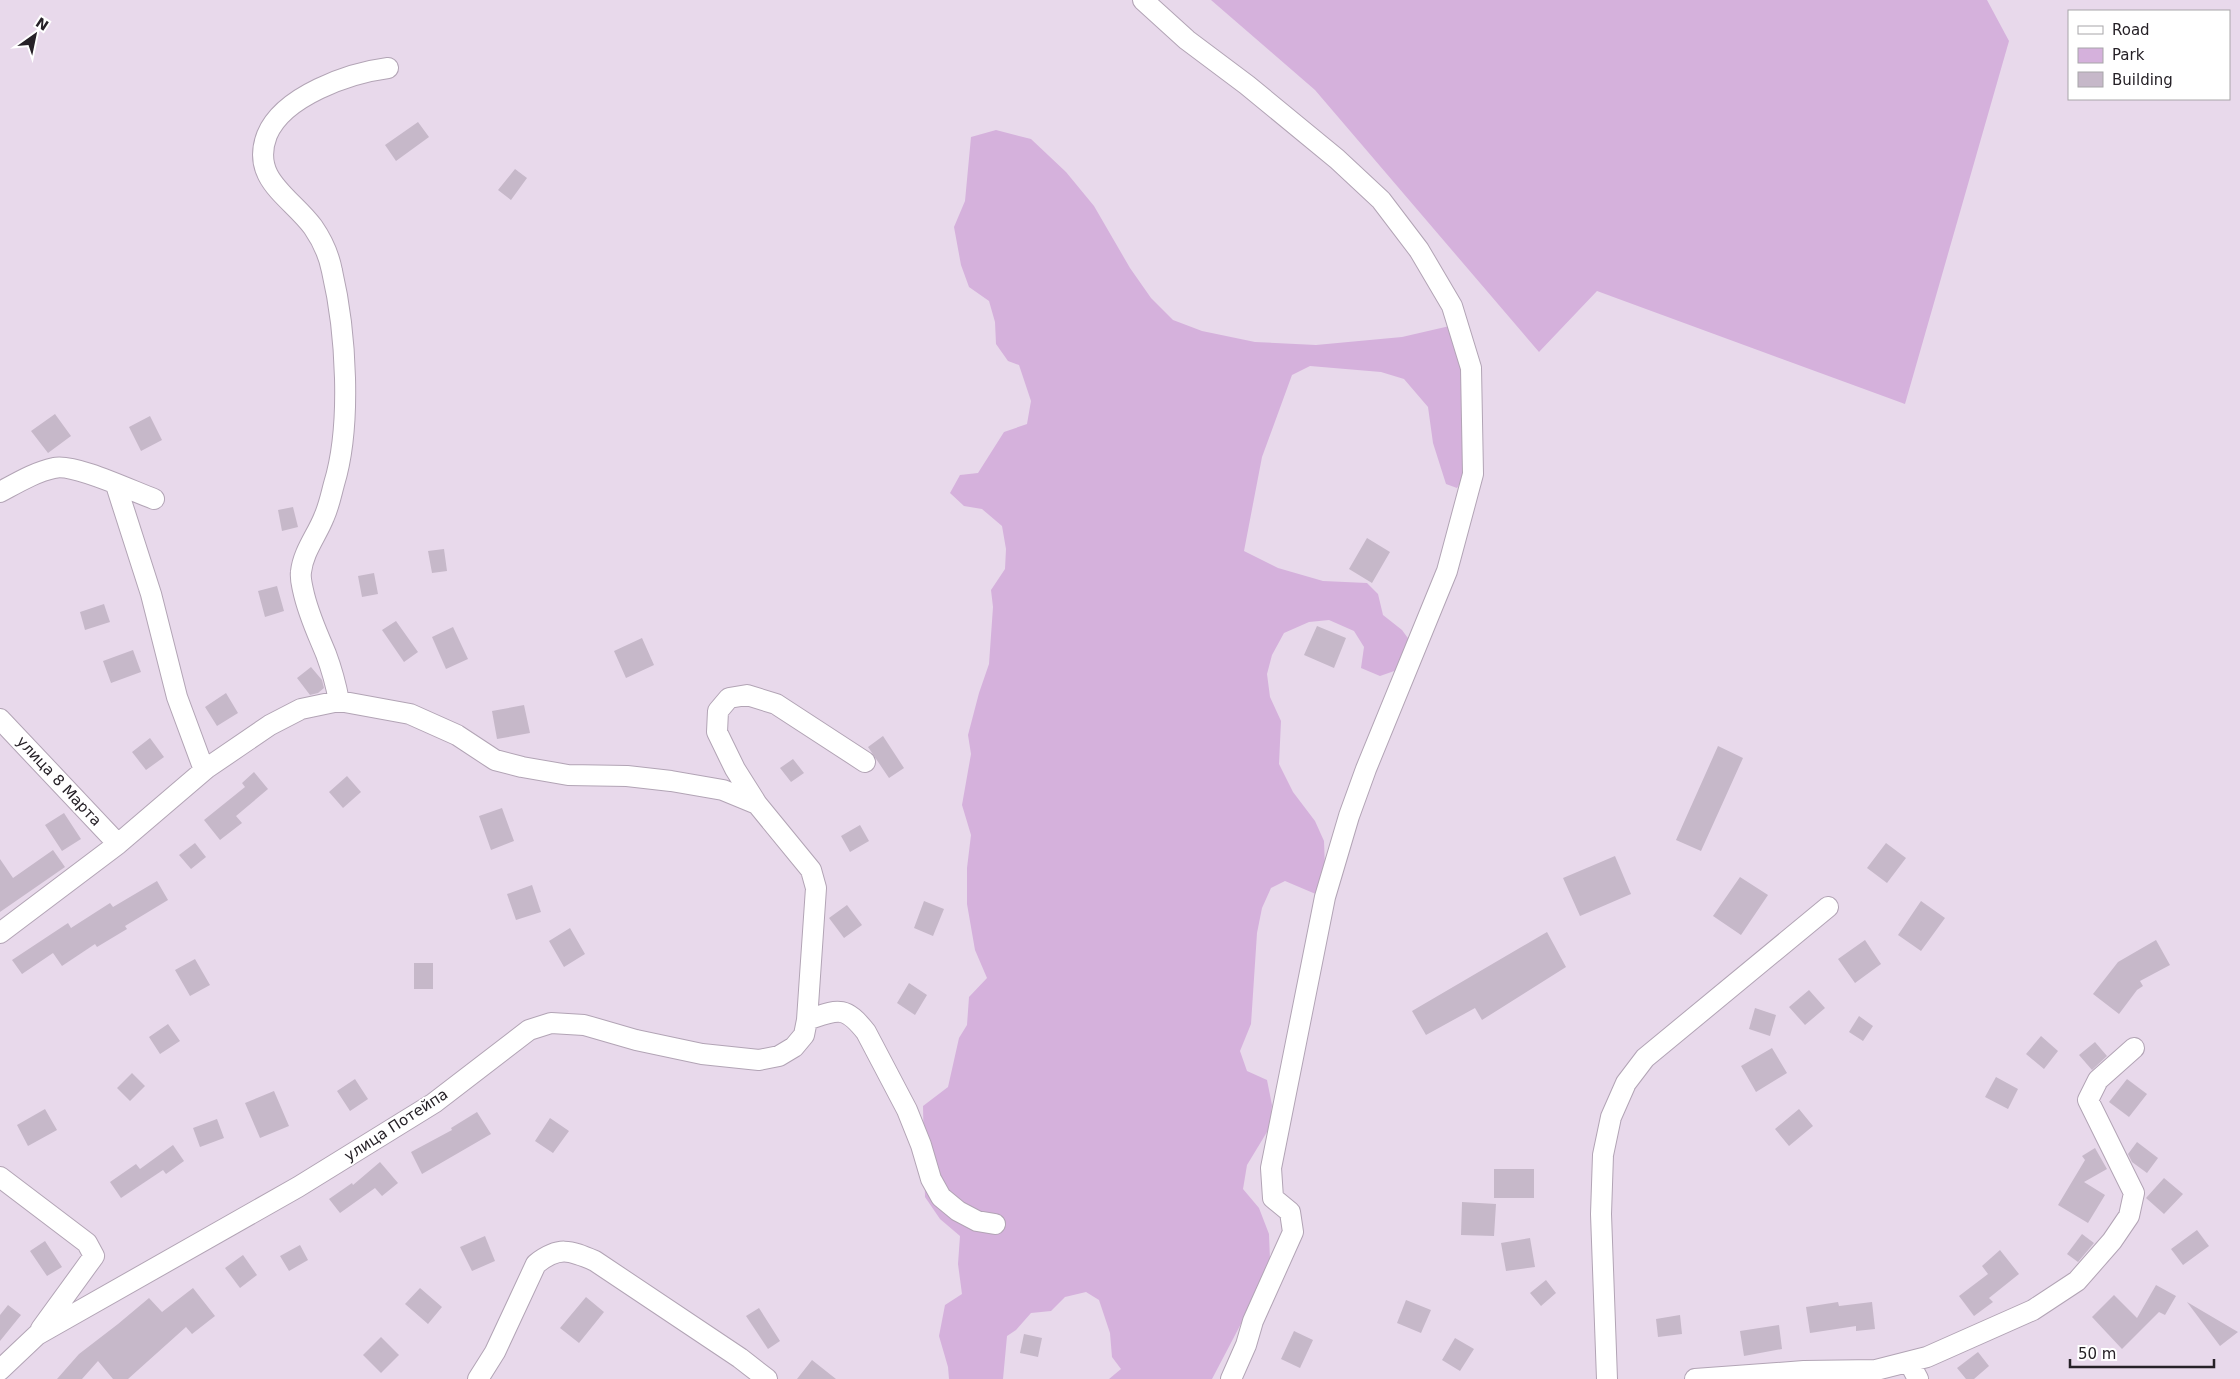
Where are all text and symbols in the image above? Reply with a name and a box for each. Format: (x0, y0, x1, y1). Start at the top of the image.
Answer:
north arrow (10, 10, 60, 60)
legend (2068, 10, 2230, 100)
text: N (33, 14, 51, 34)
text: Road (2112, 21, 2150, 39)
text: Park (2112, 46, 2145, 64)
text: Building (2112, 71, 2173, 89)
street label: улица 8 Марта (13, 732, 105, 830)
street label: улица Потейпа (341, 1085, 451, 1165)
scale bar (2070, 1336, 2214, 1368)
text: 50 m (2078, 1345, 2116, 1363)

